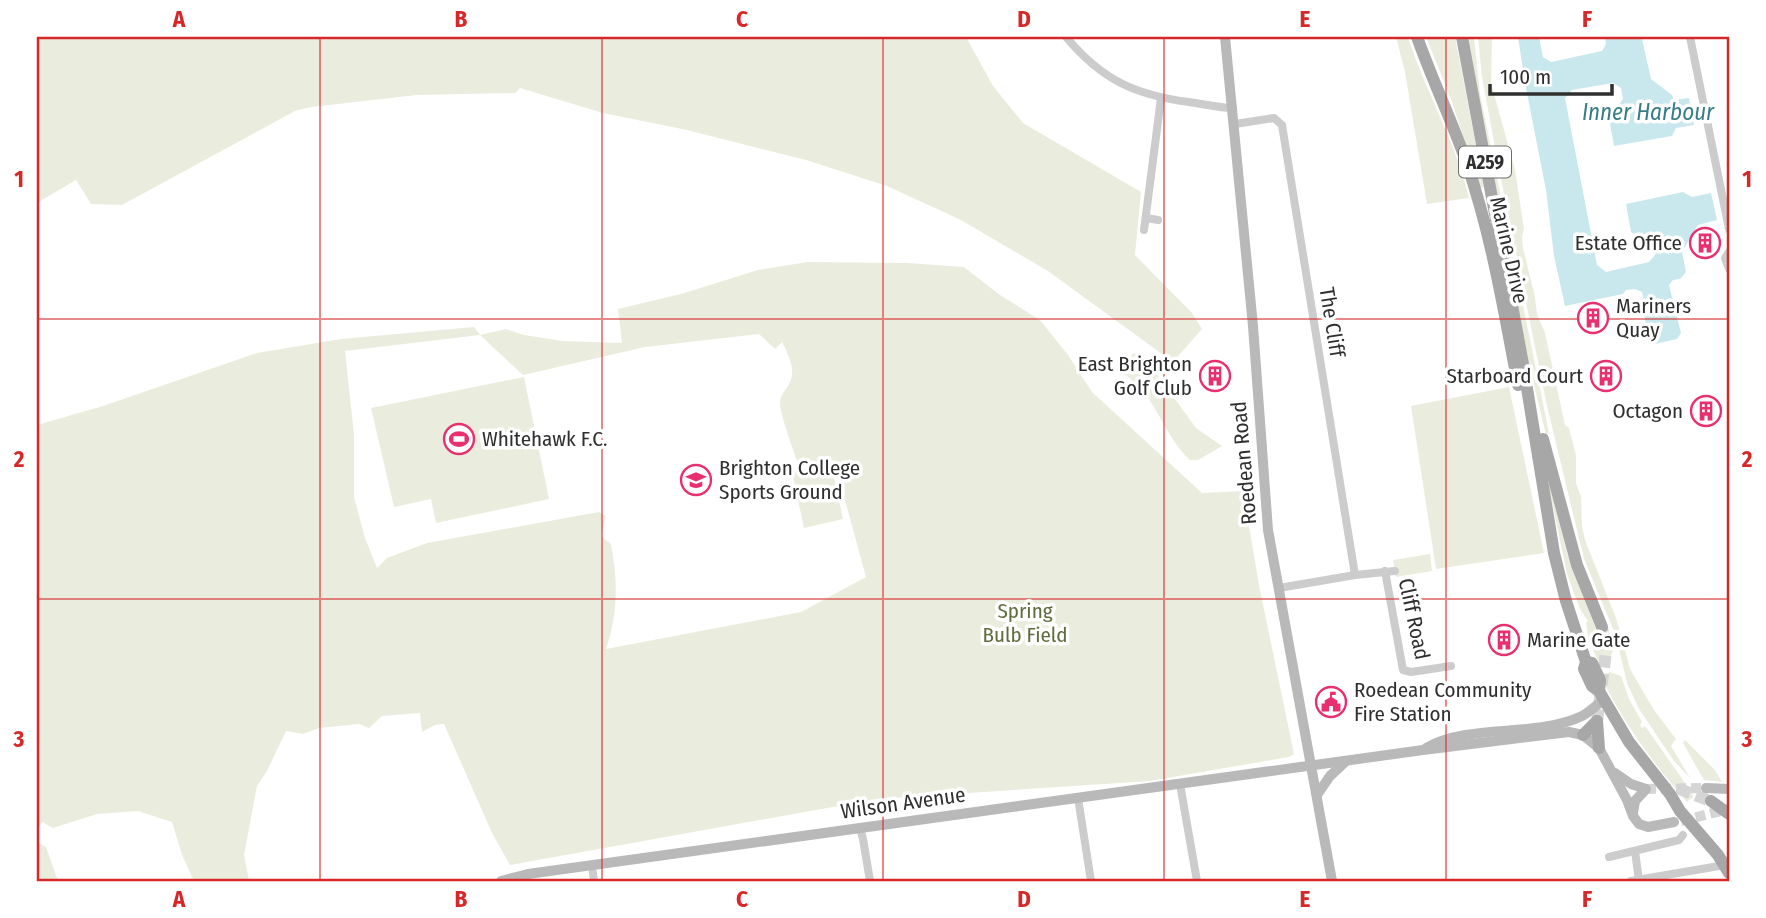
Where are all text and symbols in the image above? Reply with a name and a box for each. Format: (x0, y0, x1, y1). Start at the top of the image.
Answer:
text: A (172, 5, 186, 33)
text: B (455, 5, 468, 33)
text: C (736, 5, 748, 33)
text: D (1017, 5, 1031, 33)
text: E (1300, 5, 1311, 33)
text: F (1582, 5, 1592, 33)
scale bar (1490, 52, 1612, 96)
text: 100 m (1500, 64, 1551, 90)
water label: Inner Harbour (1582, 98, 1715, 126)
road number: A259 (1459, 146, 1511, 178)
text: 1 (14, 165, 24, 193)
text: 1 (1742, 165, 1752, 193)
street label: Marine Drive (1484, 194, 1534, 306)
building icon: Estate Office (1688, 226, 1722, 260)
place label: Estate Office (1575, 230, 1682, 256)
street label: The Cliff (1314, 285, 1351, 360)
place label: Mariners Quay (1616, 293, 1691, 343)
building icon: Mariners Quay (1576, 301, 1610, 335)
place label: East Brighton Golf Club (1078, 351, 1192, 401)
building icon: East Brighton Golf Club (1198, 359, 1232, 393)
building icon: Starboard Court (1589, 359, 1623, 393)
place label: Starboard Court (1447, 363, 1583, 389)
building icon: Octagon (1689, 394, 1723, 428)
place label: Octagon (1612, 398, 1683, 424)
street label: Roedean Road (1226, 400, 1262, 526)
sports icon: Whitehawk F.C. (442, 422, 476, 456)
place label: Whitehawk F.C. (482, 426, 607, 452)
text: 2 (13, 445, 25, 473)
text: 2 (1741, 445, 1753, 473)
place label: Brighton College Sports Ground (719, 455, 860, 505)
school or university icon: Brighton College Sports Ground (679, 463, 713, 497)
street label: Cliff Road (1393, 576, 1435, 662)
park label: Spring Bulb Field (982, 598, 1068, 648)
building icon: Marine Gate (1487, 623, 1521, 657)
place label: Marine Gate (1527, 627, 1630, 653)
place label: Roedean Community Fire Station (1354, 677, 1532, 727)
public building icon: Roedean Community Fire Station (1314, 685, 1348, 719)
text: 3 (13, 725, 25, 753)
text: 3 (1741, 725, 1753, 753)
street label: Wilson Avenue (839, 781, 967, 825)
text: A (172, 885, 186, 913)
text: B (455, 885, 468, 913)
text: C (736, 885, 748, 913)
text: D (1017, 885, 1031, 913)
text: E (1300, 885, 1311, 913)
text: F (1582, 885, 1592, 913)

